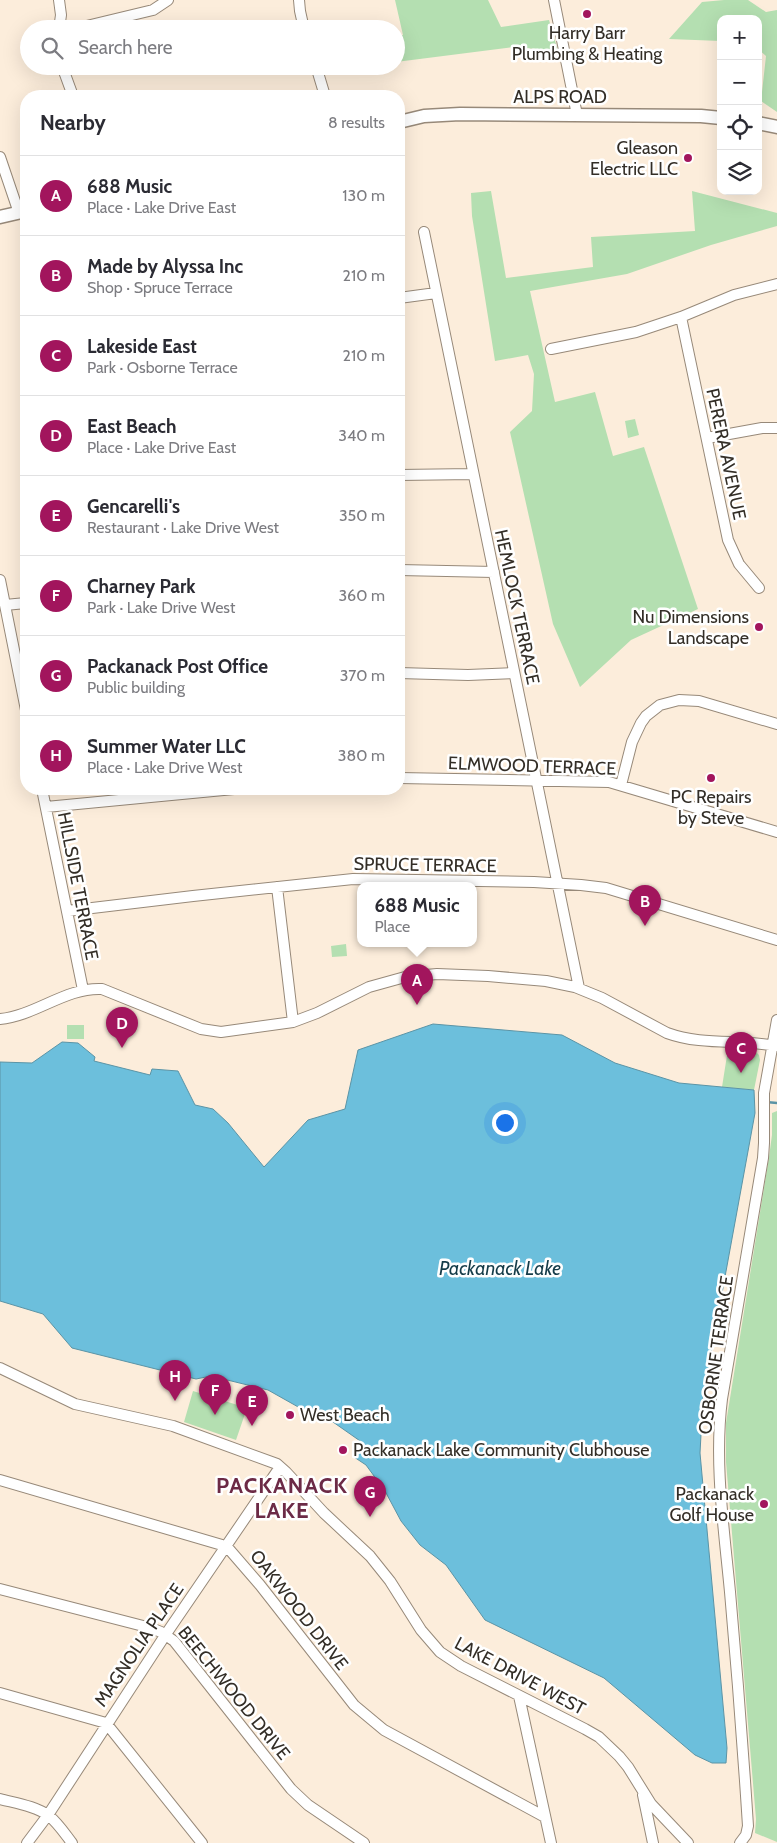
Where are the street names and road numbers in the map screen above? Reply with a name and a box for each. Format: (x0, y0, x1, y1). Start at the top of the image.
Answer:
street label: ALPS ROAD (513, 86, 607, 108)
street label: PERERA AVENUE (701, 386, 751, 522)
street label: HEMLOCK TERRACE (490, 527, 544, 687)
street label: ELMWOOD TERRACE (448, 752, 616, 780)
street label: HILLSIDE TERRACE (53, 810, 103, 962)
street label: SPRUCE TERRACE (353, 853, 497, 877)
street label: OSBORNE TERRACE (694, 1274, 738, 1436)
street label: OAKWOOD DRIVE (245, 1546, 353, 1674)
street label: MAGNOLIA PLACE (90, 1579, 188, 1711)
street label: BEECHWOOD DRIVE (173, 1622, 295, 1764)
street label: LAKE DRIVE WEST (451, 1632, 590, 1720)

